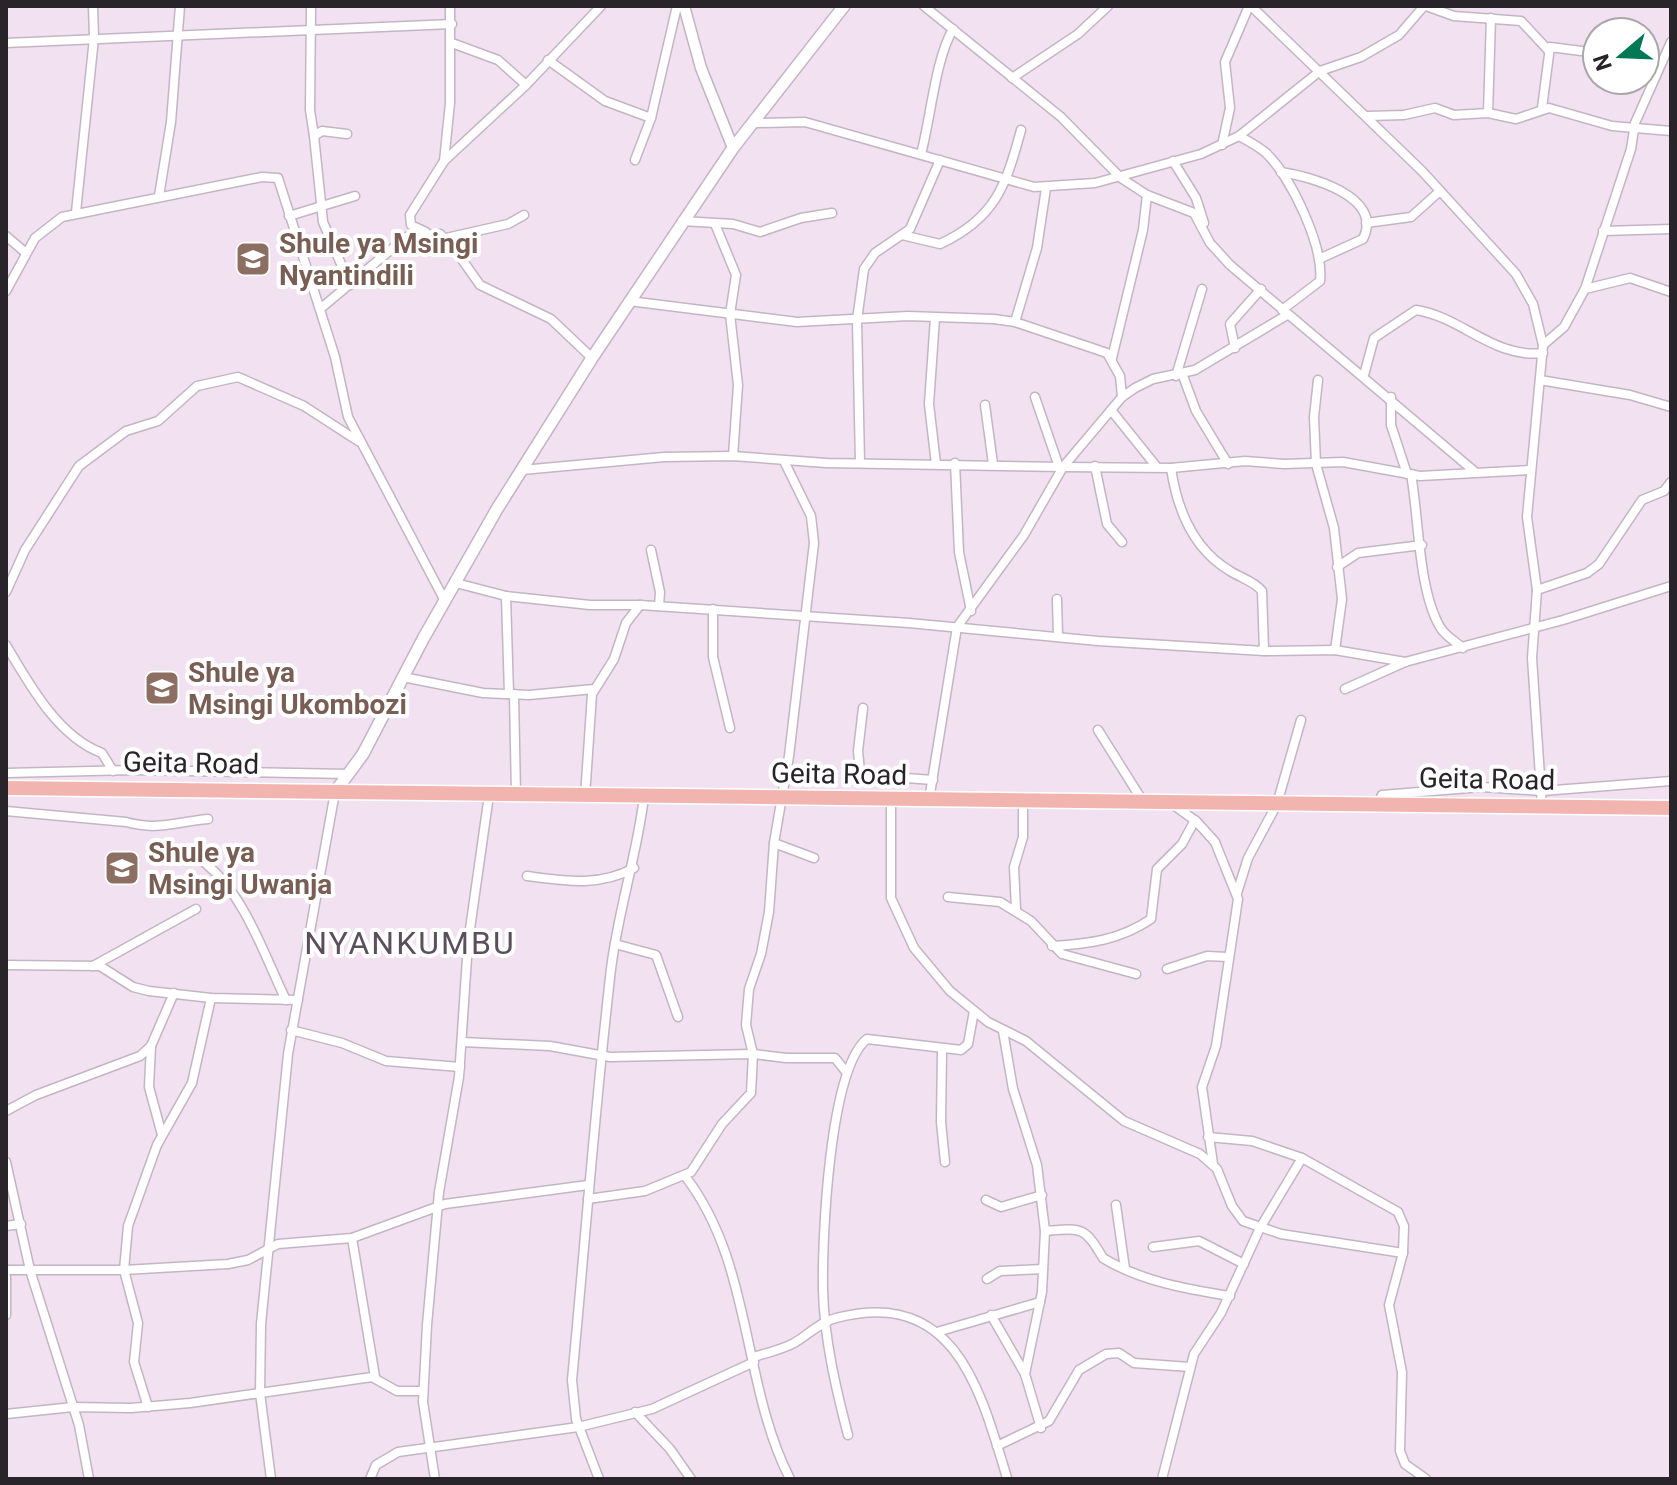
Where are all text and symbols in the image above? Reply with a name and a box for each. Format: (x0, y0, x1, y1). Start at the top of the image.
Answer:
north arrow (1581, 16, 1661, 96)
text: N (1588, 51, 1617, 74)
place label: Shule ya Msingi Nyantindili (279, 227, 478, 292)
school or university icon: Shule ya Msingi Nyantindili (234, 240, 272, 278)
place label: Shule ya Msingi Ukombozi (188, 656, 407, 721)
school or university icon: Shule ya Msingi Ukombozi (143, 669, 181, 707)
street label: Geita Road (123, 745, 259, 781)
street label: Geita Road (771, 756, 907, 792)
street label: Geita Road (1419, 761, 1555, 797)
place label: Shule ya Msingi Uwanja (148, 836, 332, 901)
school or university icon: Shule ya Msingi Uwanja (103, 849, 141, 887)
district label: NYANKUMBU (304, 924, 516, 962)

